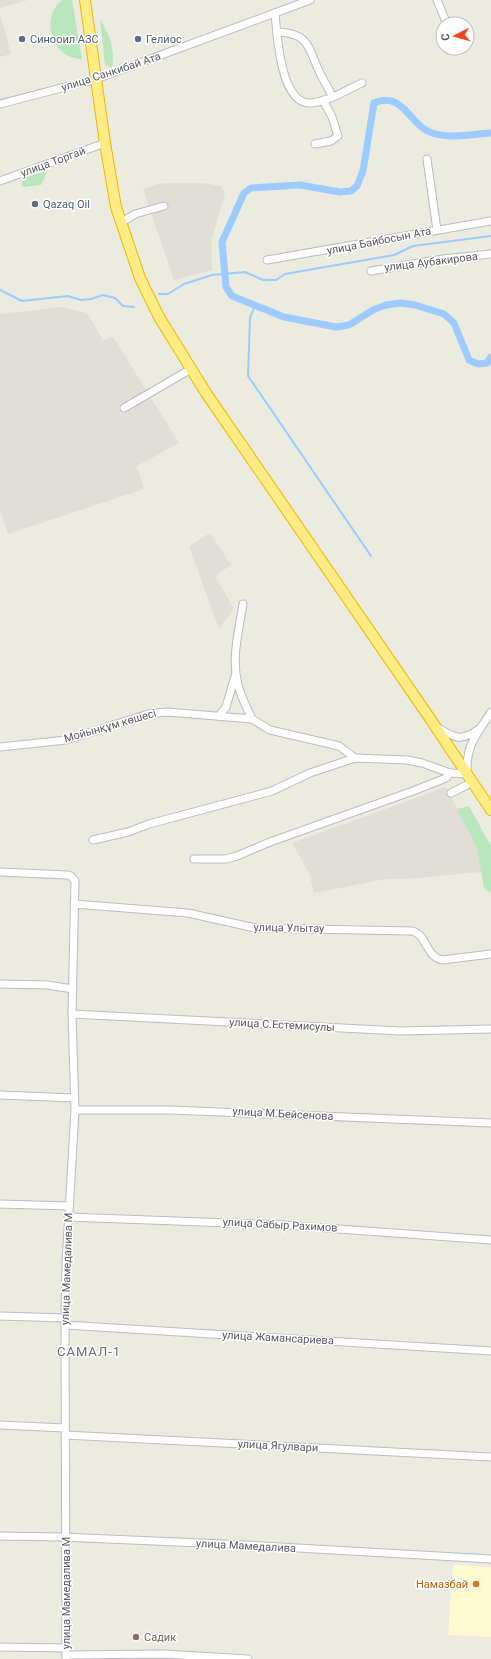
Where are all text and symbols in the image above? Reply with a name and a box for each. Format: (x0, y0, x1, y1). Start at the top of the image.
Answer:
north arrow (435, 16, 475, 56)
place label: Синооил АЗС (30, 33, 99, 46)
place label: Гелиос (146, 33, 182, 46)
text: С (439, 33, 452, 41)
marker: Синооил АЗС (17, 34, 27, 44)
marker: Гелиос (133, 34, 143, 44)
street label: улица Санкибай Ата (60, 50, 162, 94)
street label: улица Торгай (19, 144, 87, 180)
place label: Qazaq Oil (43, 198, 90, 211)
marker: Qazaq Oil (30, 199, 40, 209)
street label: улица Байбосын Ата (326, 225, 432, 257)
street label: улица Аубакирова (383, 250, 479, 274)
street label: Мойынқұм көшесі (62, 707, 158, 745)
street label: улица Улытау (254, 921, 325, 935)
street label: улица С.Естемисулы (229, 1016, 335, 1034)
street label: улица М.Бейсенова (232, 1105, 334, 1123)
street label: улица Мамедалива М (59, 1213, 75, 1325)
street label: улица Сабыр Рахимов (222, 1215, 338, 1235)
street label: улица Жамансариева (222, 1329, 334, 1347)
district label: САМАЛ-1 (57, 1344, 121, 1359)
street label: улица Ягулвари (237, 1437, 319, 1455)
street label: улица Мамедалива М (60, 1537, 73, 1649)
street label: улица Мамедалива (196, 1537, 296, 1555)
place label: Намазбай (416, 1578, 468, 1591)
marker: Намазбай (471, 1579, 481, 1589)
place label: Садик (144, 1631, 176, 1644)
marker: Садик (131, 1632, 141, 1642)

